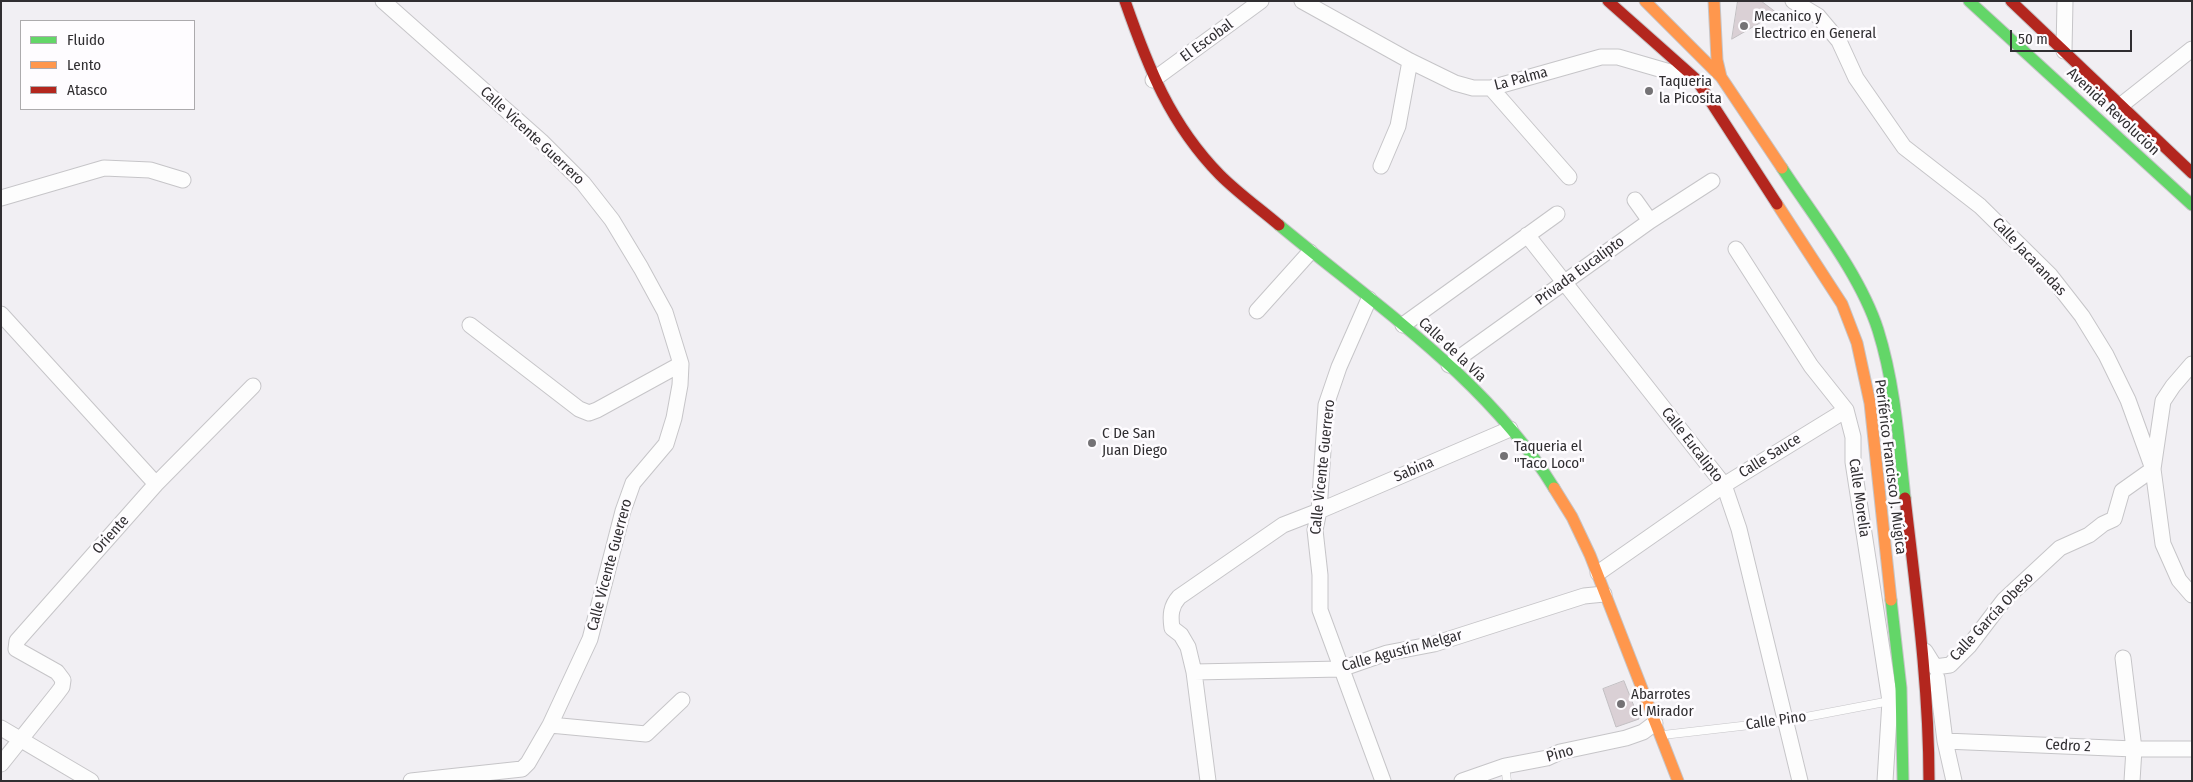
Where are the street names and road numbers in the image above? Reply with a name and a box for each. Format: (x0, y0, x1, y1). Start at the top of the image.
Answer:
street label: El Escobal (1177, 16, 1237, 66)
street label: La Palma (1492, 63, 1550, 95)
street label: Avenida Revolución (2063, 64, 2163, 160)
street label: Calle Vicente Guerrero (476, 83, 588, 189)
street label: Calle Jacarandas (1988, 214, 2070, 300)
street label: Privada Eucalipto (1532, 233, 1628, 309)
street label: Calle de la Vía (1414, 314, 1490, 386)
street label: Periférico Francisco J. Múgica (1870, 378, 1910, 556)
street label: Calle Vicente Guerrero (1307, 398, 1339, 536)
street label: Calle Eucalipto (1657, 404, 1727, 486)
street label: Calle Sauce (1736, 430, 1804, 482)
street label: Sabina (1391, 454, 1437, 486)
street label: Calle Morelia (1845, 457, 1873, 539)
street label: Calle Vicente Guerrero (584, 497, 636, 633)
street label: Oriente (89, 512, 133, 558)
street label: Calle García Obeso (1946, 569, 2038, 665)
street label: Calle Agustín Melgar (1340, 626, 1464, 676)
street label: Calle Pino (1745, 708, 1807, 734)
street label: Cedro 2 (2045, 736, 2091, 756)
street label: Pino (1544, 742, 1576, 766)

